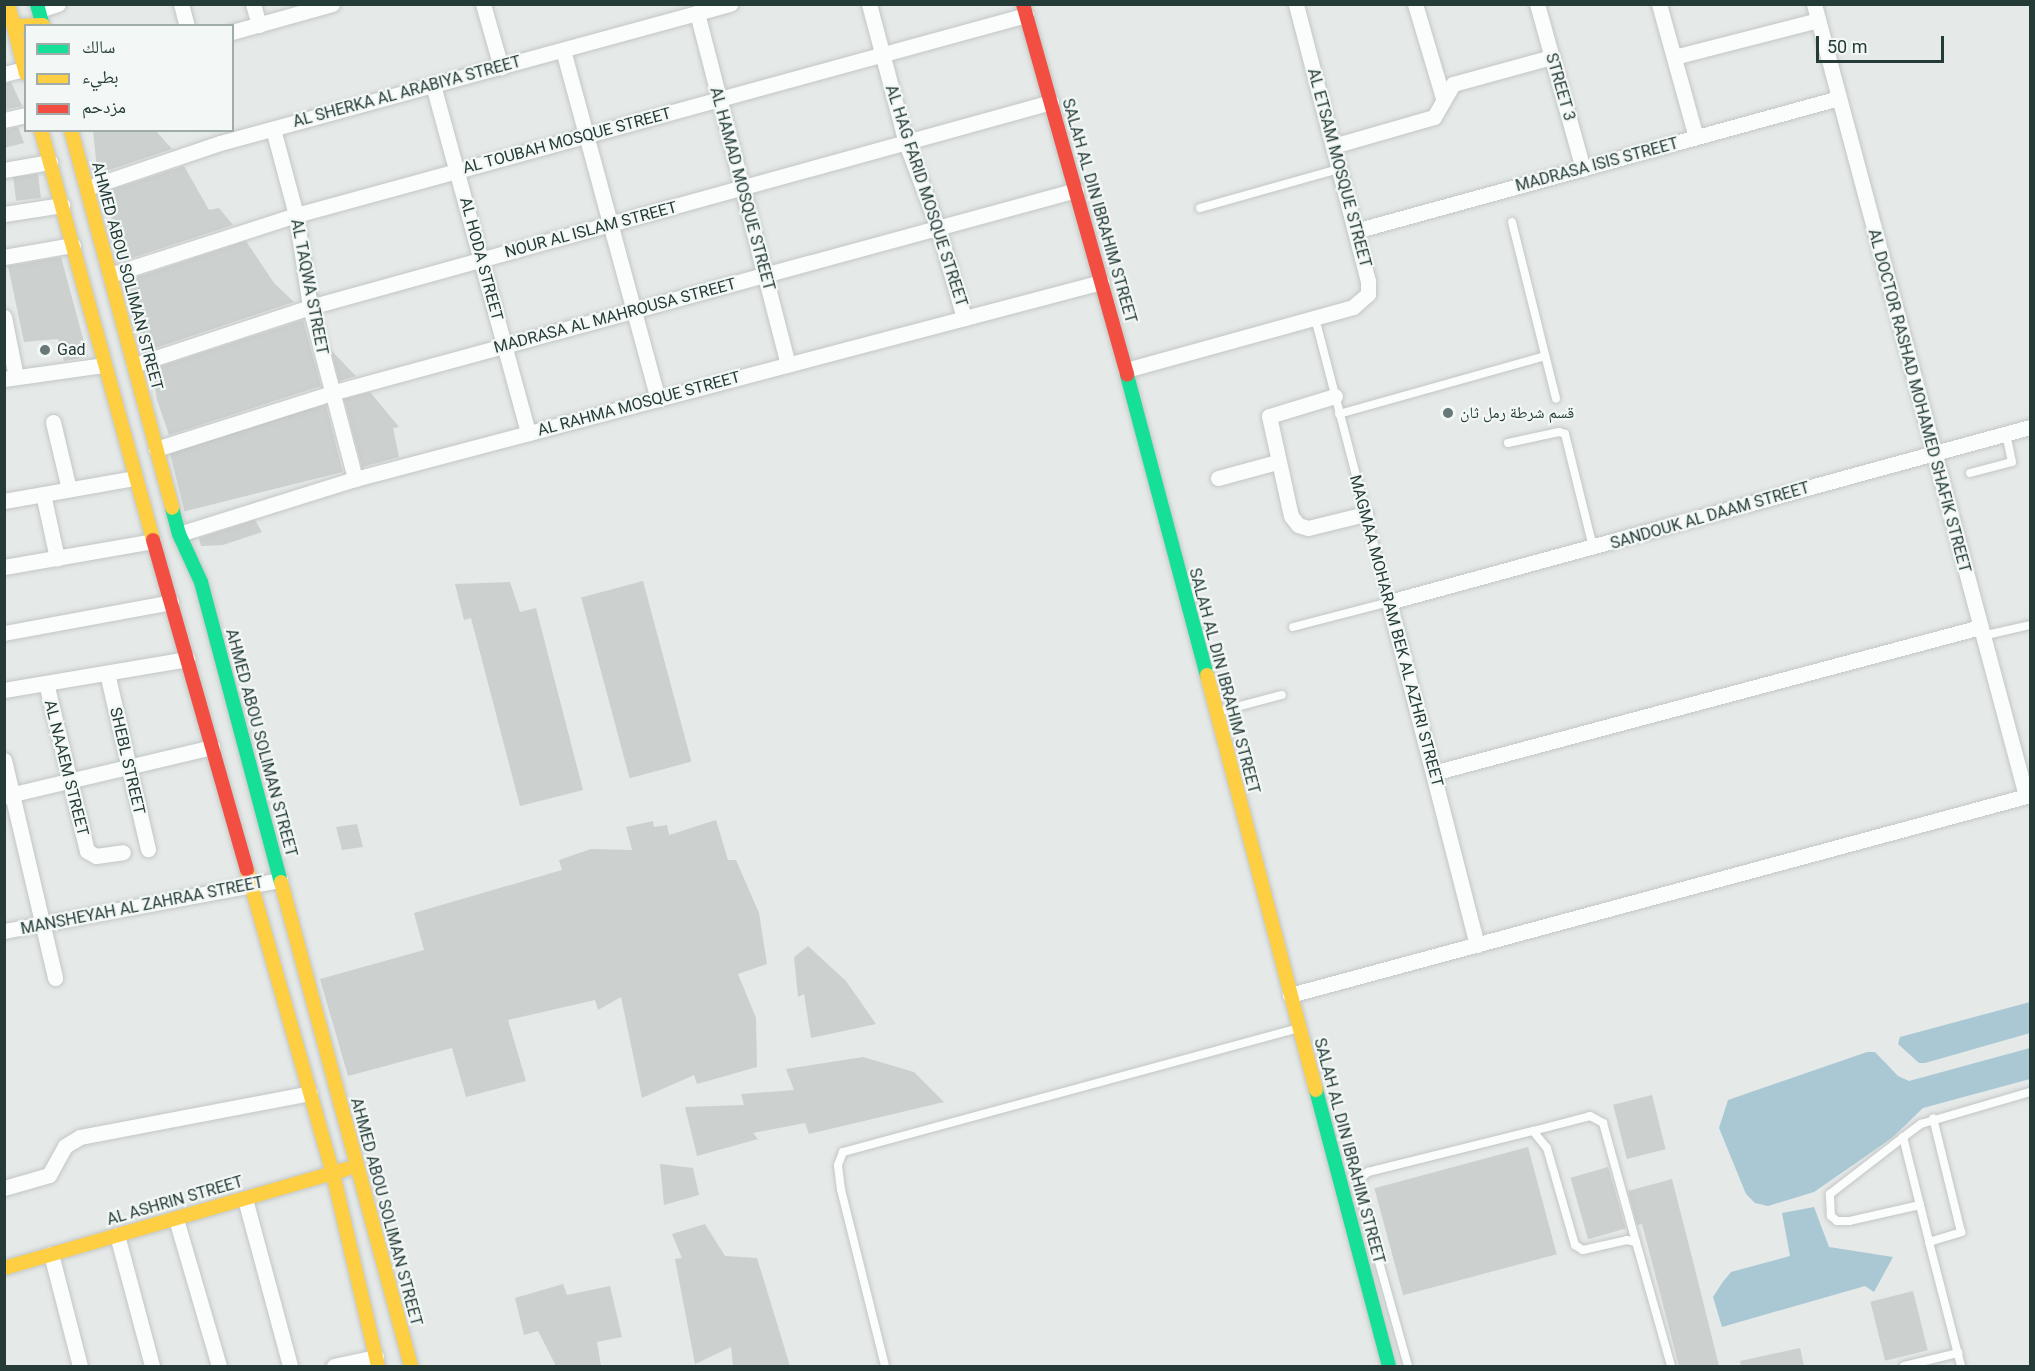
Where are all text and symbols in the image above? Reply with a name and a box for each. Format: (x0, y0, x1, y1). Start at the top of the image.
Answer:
legend (24, 24, 234, 132)
scale bar (1819, 24, 1946, 62)
text: سالك (82, 36, 115, 57)
text: 50 m (1827, 36, 1867, 57)
street label: STREET 3 (1541, 51, 1579, 123)
street label: AL SHERKA AL ARABIYA STREET (291, 52, 523, 132)
text: بطيء (82, 66, 119, 87)
street label: AL ETSAM MOSQUE STREET (1303, 66, 1375, 270)
street label: AL HAG FARID MOSQUE STREET (881, 83, 971, 309)
street label: AL HAMAD MOSQUE STREET (706, 85, 778, 293)
text: مزدحم (82, 96, 126, 117)
street label: SALAH AL DIN IBRAHIM STREET (1058, 96, 1140, 326)
street label: AL TOUBAH MOSQUE STREET (461, 104, 673, 178)
street label: MADRASA ISIS STREET (1514, 134, 1680, 196)
street label: AHMED ABOU SOLIMAN STREET (87, 160, 167, 392)
street label: AL HODA STREET (455, 195, 507, 323)
street label: NOUR AL ISLAM STREET (503, 198, 679, 262)
street label: AL TAQWA STREET (286, 217, 332, 357)
street label: AL DOCTOR RASHAD MOHAMED SHAFIK STREET (1864, 227, 1974, 575)
street label: MADRASA AL MAHROUSA STREET (492, 274, 738, 358)
place label: Gad (57, 340, 86, 360)
marker: Gad (38, 343, 52, 357)
street label: AL RAHMA MOSQUE STREET (536, 368, 742, 440)
place label: قسم شرطة رمل ثان (1460, 403, 1574, 423)
marker: قسم شرطة رمل ثان (1441, 406, 1455, 420)
street label: MAGMAA MOHARAM BEK AL AZHRI STREET (1345, 473, 1447, 789)
street label: SANDOUK AL DAAM STREET (1608, 478, 1812, 554)
street label: SALAH AL DIN IBRAHIM STREET (1185, 566, 1263, 796)
street label: AHMED ABOU SOLIMAN STREET (221, 627, 301, 859)
street label: AL NAAEM STREET (40, 698, 92, 838)
street label: SHEBL STREET (105, 706, 149, 816)
street label: MANSHEYAH AL ZAHRAA STREET (19, 873, 265, 939)
street label: SALAH AL DIN IBRAHIM STREET (1310, 1036, 1388, 1266)
street label: AHMED ABOU SOLIMAN STREET (346, 1096, 426, 1328)
street label: AL ASHRIN STREET (105, 1172, 245, 1230)

